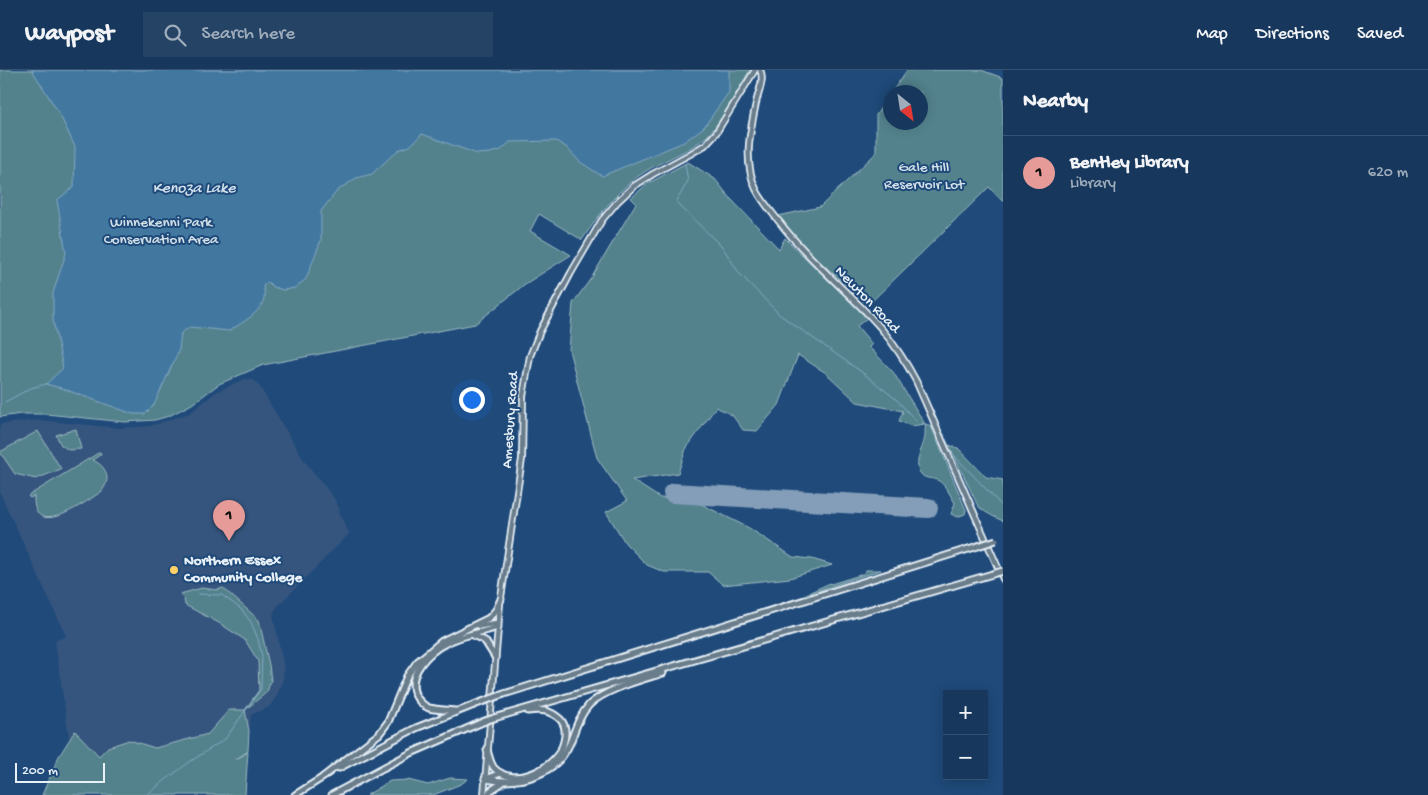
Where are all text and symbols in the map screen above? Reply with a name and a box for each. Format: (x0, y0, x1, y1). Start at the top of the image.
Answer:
search box (143, 12, 493, 57)
text: Waypost (25, 20, 113, 49)
icon: search (161, 21, 189, 49)
text: Search here (201, 23, 295, 46)
text: Map (1196, 24, 1228, 45)
text: Directions (1256, 24, 1329, 45)
text: Saved (1357, 24, 1403, 45)
north arrow (883, 85, 928, 130)
text: Nearby (1023, 90, 1088, 115)
text: Bentley Library (1070, 152, 1189, 175)
park label: Gale Hill Reservoir Lot (884, 159, 966, 194)
text: 1 (1036, 164, 1042, 183)
text: 620 m (1368, 164, 1408, 183)
text: Library (1070, 175, 1116, 194)
water label: Kenoza Lake (153, 180, 236, 199)
park label: Winnekenni Park Conservation Area (104, 214, 219, 249)
street label: Newton Road (830, 263, 904, 338)
street label: Amesbury Road (499, 370, 523, 469)
your location (459, 387, 485, 413)
pin: 1 (213, 500, 245, 541)
place label: Northern Essex Community College (183, 552, 303, 587)
marker: Northern Essex Community College (168, 564, 180, 576)
map controls (943, 690, 988, 780)
button: + (943, 690, 988, 735)
button: − (943, 735, 988, 780)
scale bar (15, 760, 105, 783)
text: 200 m (22, 763, 58, 780)

